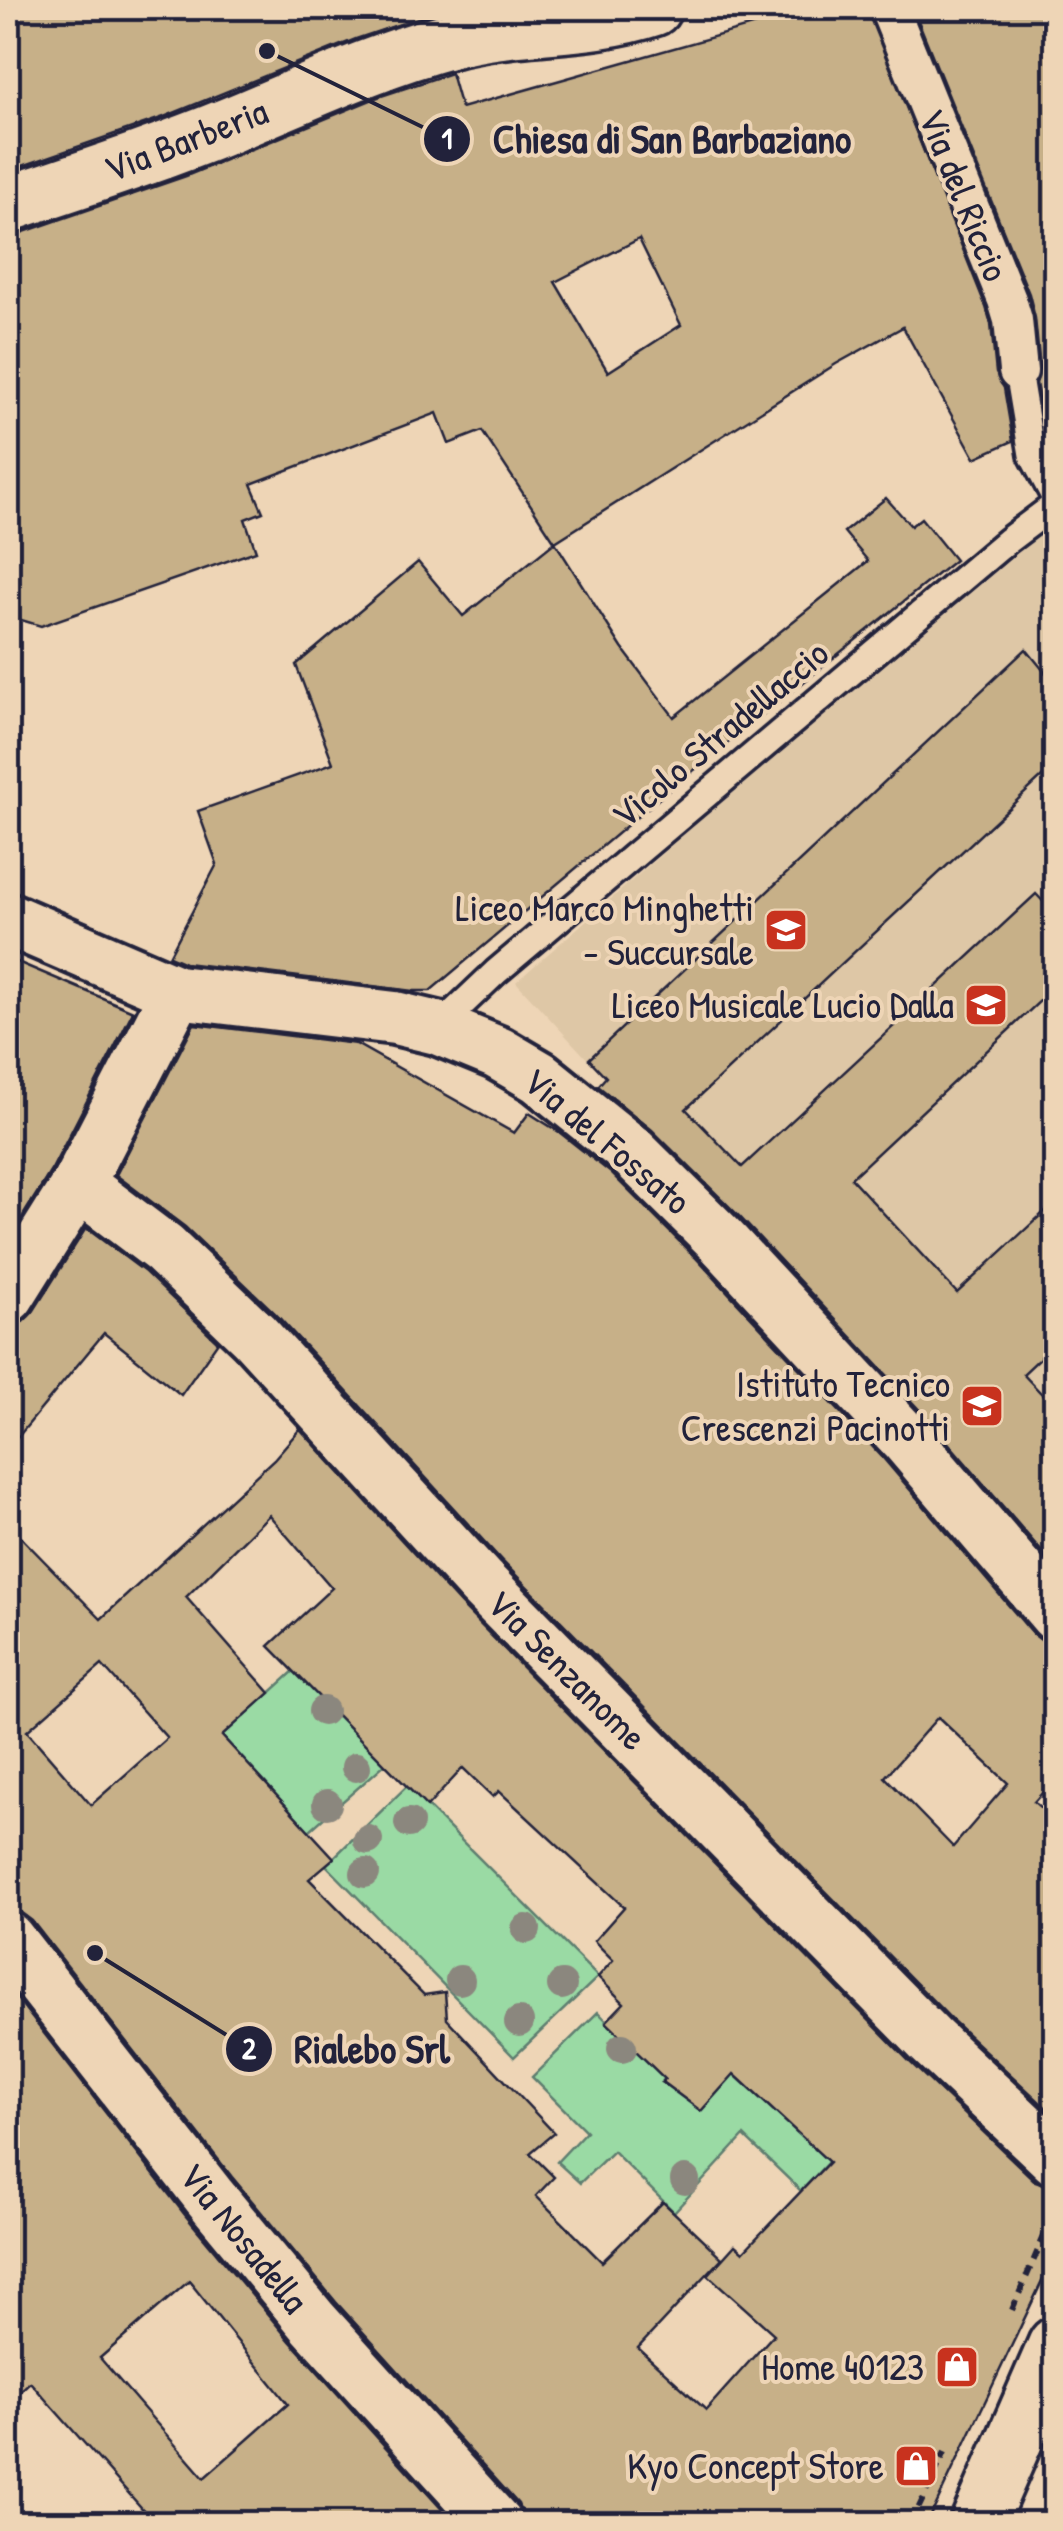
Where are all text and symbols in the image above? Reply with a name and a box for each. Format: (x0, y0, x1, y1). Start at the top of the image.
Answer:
street label: Via Barberia (96, 84, 275, 194)
street label: Via del Riccio (907, 101, 1023, 288)
callout: Chiesa di San Barbaziano (422, 104, 871, 174)
text: Chiesa di San Barbaziano (493, 111, 851, 165)
text: 1 (442, 118, 453, 158)
street label: Vicolo Stradellaccio (600, 627, 839, 840)
place label: Liceo Marco Minghetti - Succursale (456, 881, 754, 977)
school or university icon: Liceo Marco Minghetti - Succursale (763, 907, 809, 953)
place label: Liceo Musicale Lucio Dalla (612, 978, 954, 1030)
school or university icon: Liceo Musicale Lucio Dalla (963, 982, 1009, 1028)
street label: Via del Fossato (513, 1055, 703, 1226)
place label: Istituto Tecnico Crescenzi Pacinotti (681, 1357, 950, 1453)
school or university icon: Istituto Tecnico Crescenzi Pacinotti (959, 1383, 1005, 1429)
street label: Via Senzanome (476, 1577, 660, 1761)
callout: Rialebo Srl (224, 2014, 470, 2084)
text: Rialebo Srl (294, 2021, 451, 2075)
text: 2 (242, 2028, 257, 2068)
street label: Via Nosadella (168, 2151, 322, 2324)
place label: Home 40123 (761, 2340, 924, 2392)
shop icon: Home 40123 (934, 2344, 980, 2390)
place label: Kyo Concept Store (627, 2439, 884, 2491)
shop icon: Kyo Concept Store (893, 2443, 939, 2489)

